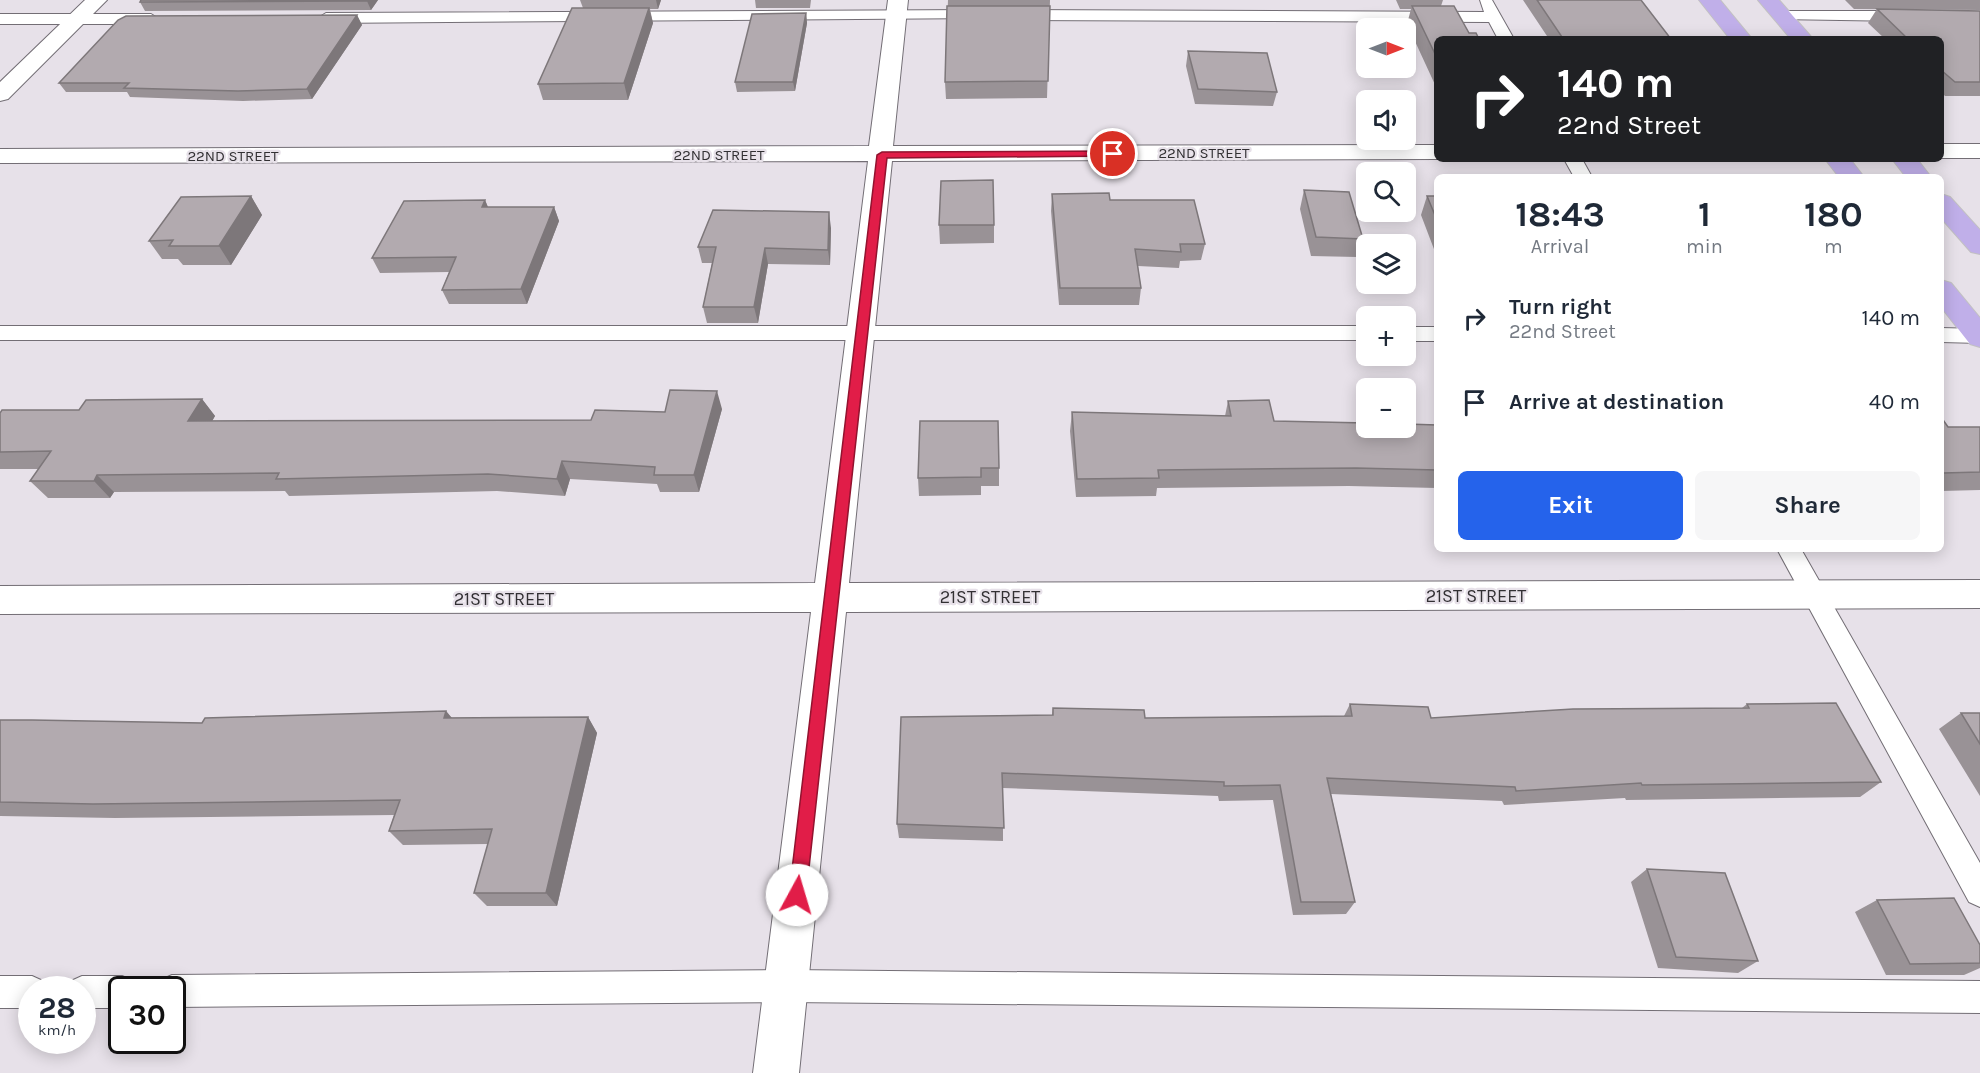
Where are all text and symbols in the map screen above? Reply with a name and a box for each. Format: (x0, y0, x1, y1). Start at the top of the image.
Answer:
north arrow (1356, 18, 1416, 78)
map controls (1356, 18, 1416, 438)
text: 140 m (1557, 58, 1674, 108)
icon: right (1458, 60, 1536, 138)
button: sound (1356, 90, 1416, 150)
text: 22nd Street (1557, 109, 1701, 141)
pin (1087, 128, 1138, 179)
icon: arrive (1096, 137, 1129, 170)
street label: 22ND STREET (1158, 144, 1250, 162)
street label: 22ND STREET (673, 146, 765, 164)
street label: 22ND STREET (187, 147, 279, 165)
button: search (1356, 162, 1416, 222)
text: 18:43 (1515, 193, 1605, 235)
text: 1 (1698, 193, 1711, 235)
text: 180 (1804, 193, 1863, 235)
button: layers (1356, 234, 1416, 294)
text: Arrival (1531, 235, 1589, 258)
text: min (1686, 235, 1723, 258)
text: m (1824, 235, 1843, 258)
text: Turn right (1509, 294, 1612, 320)
icon: right (1458, 302, 1491, 335)
text: 140 m (1862, 305, 1920, 331)
button: + (1356, 306, 1416, 366)
text: 22nd Street (1509, 320, 1616, 343)
button: − (1356, 378, 1416, 438)
icon: arrive (1458, 386, 1491, 419)
text: Arrive at destination (1509, 389, 1724, 415)
text: 40 m (1869, 389, 1920, 415)
button: Exit (1458, 471, 1683, 540)
button: Share (1695, 471, 1920, 540)
street label: 21ST STREET (1426, 585, 1526, 607)
street label: 21ST STREET (940, 586, 1040, 608)
street label: 21ST STREET (454, 588, 554, 610)
position arrow (765, 863, 829, 927)
speed limit sign: 30 (108, 976, 186, 1054)
text: 28 (38, 990, 76, 1026)
text: km/h (38, 1021, 76, 1039)

